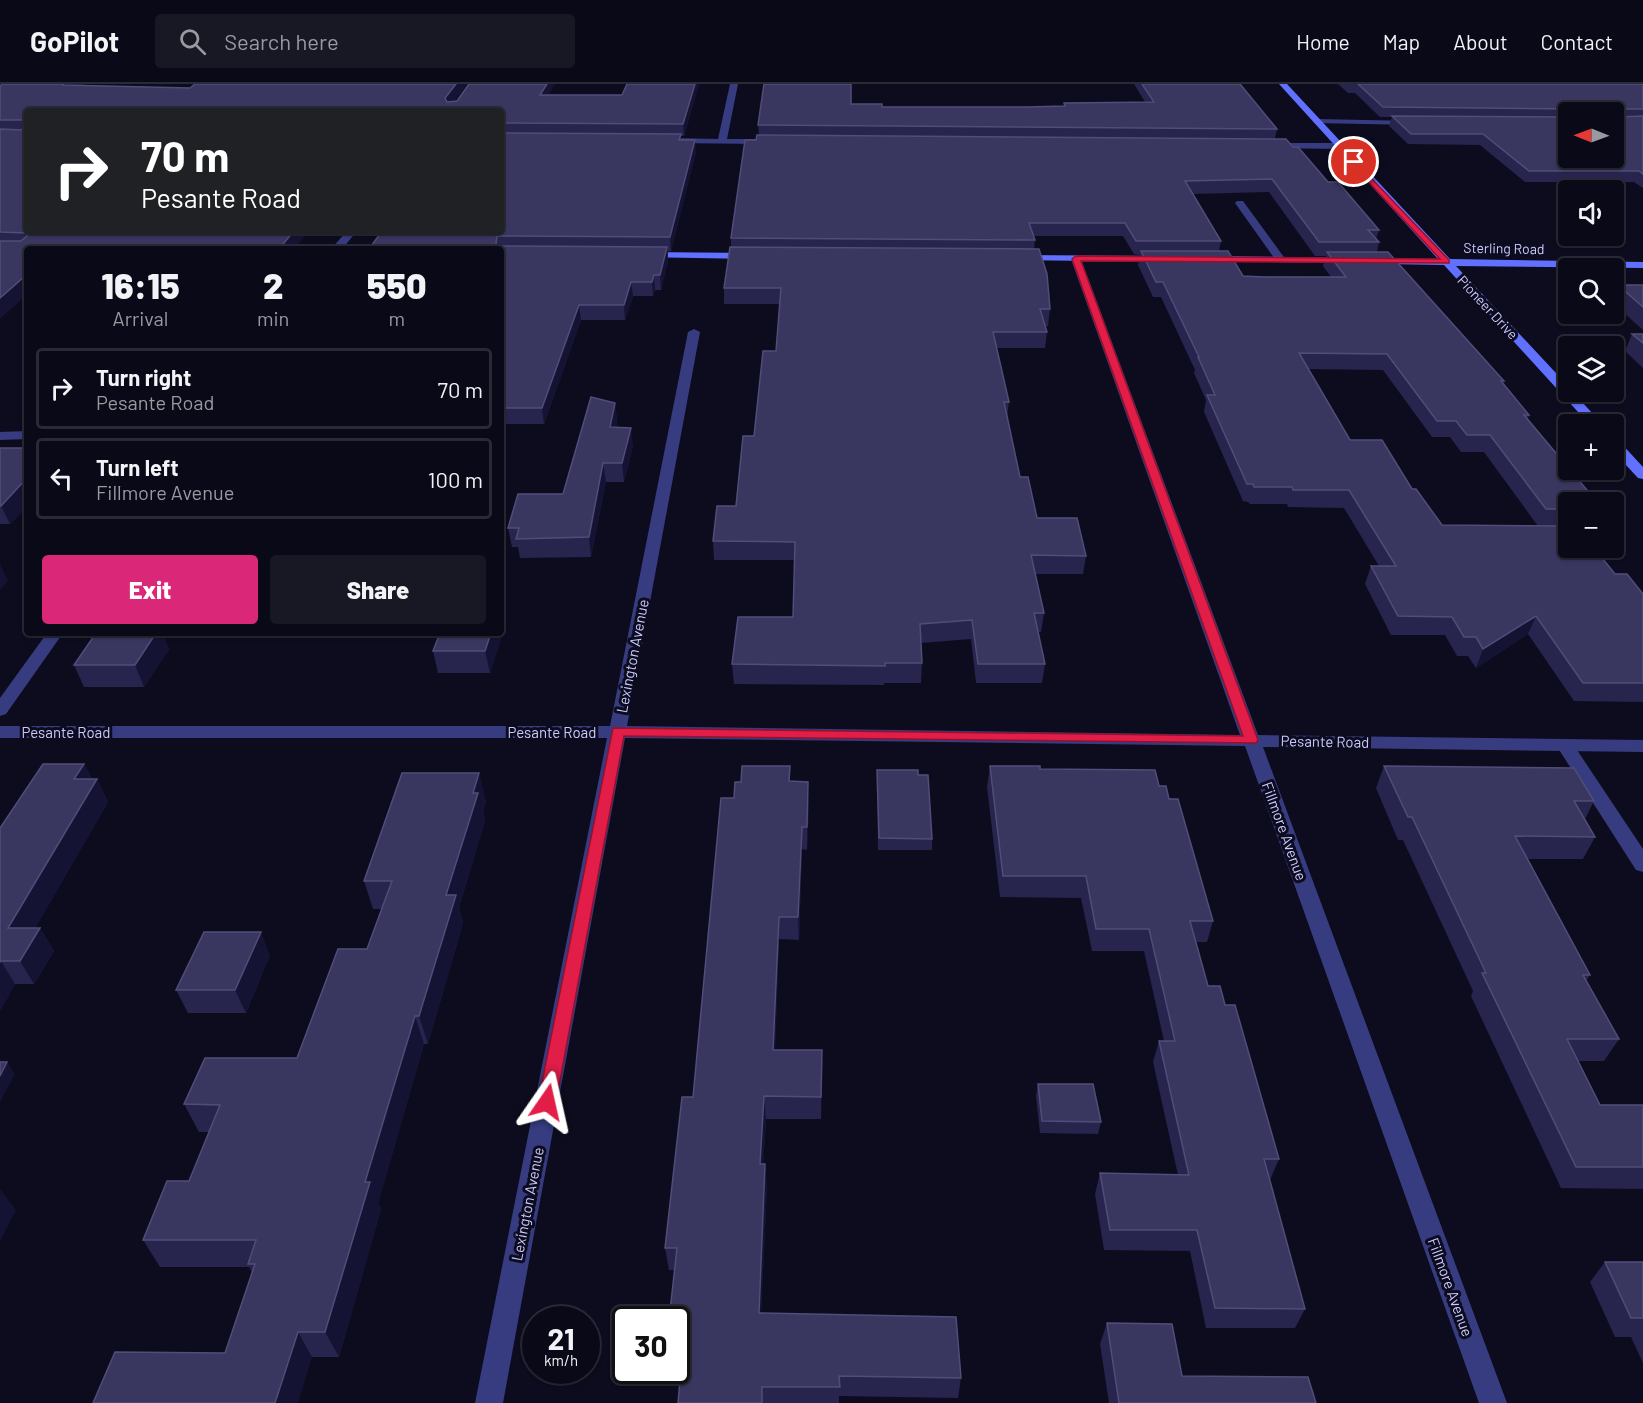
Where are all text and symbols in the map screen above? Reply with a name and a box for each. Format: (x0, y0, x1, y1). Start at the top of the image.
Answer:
search box (155, 14, 575, 68)
text: GoPilot (30, 24, 119, 58)
icon: search (176, 25, 209, 58)
text: Search here (224, 28, 339, 54)
text: Home (1296, 29, 1350, 54)
text: Map (1383, 29, 1420, 54)
text: About (1453, 29, 1508, 54)
text: Contact (1541, 29, 1613, 54)
north arrow (1558, 102, 1624, 168)
map controls (1558, 102, 1624, 558)
text: 70 m (141, 130, 229, 180)
icon: right (42, 132, 120, 210)
pin (1328, 136, 1379, 187)
icon: arrive (1337, 145, 1370, 178)
button: sound (1558, 180, 1624, 246)
text: Pesante Road (141, 181, 301, 213)
street label: Sterling Road (1463, 239, 1545, 257)
button: search (1558, 258, 1624, 324)
text: 16:15 (101, 263, 180, 306)
text: 2 (263, 263, 283, 306)
text: 550 (367, 263, 427, 306)
street label: Pioneer Drive (1454, 272, 1522, 342)
text: Arrival (113, 306, 168, 330)
text: min (257, 306, 289, 330)
text: m (388, 306, 405, 330)
button: layers (1558, 336, 1624, 402)
text: Turn right (96, 364, 191, 390)
icon: right (45, 372, 78, 405)
text: 70 m (438, 376, 483, 402)
text: Pesante Road (96, 390, 214, 414)
button: + (1558, 414, 1624, 480)
text: Turn left (96, 454, 179, 480)
icon: left (45, 462, 78, 495)
text: 100 m (428, 466, 483, 492)
text: Fillmore Avenue (96, 480, 234, 504)
button: − (1558, 492, 1624, 558)
button: Exit (42, 555, 258, 624)
button: Share (270, 555, 486, 624)
street label: Lexington Avenue (612, 598, 652, 714)
street label: Pesante Road (22, 723, 110, 741)
street label: Pesante Road (508, 723, 596, 741)
street label: Pesante Road (1280, 731, 1370, 751)
street label: Fillmore Avenue (1259, 779, 1311, 883)
position arrow (515, 1070, 579, 1134)
street label: Lexington Avenue (507, 1146, 547, 1262)
street label: Fillmore Avenue (1425, 1235, 1477, 1339)
speed limit sign: 30 (612, 1306, 690, 1384)
text: 21 (547, 1320, 575, 1356)
text: km/h (544, 1351, 578, 1369)

